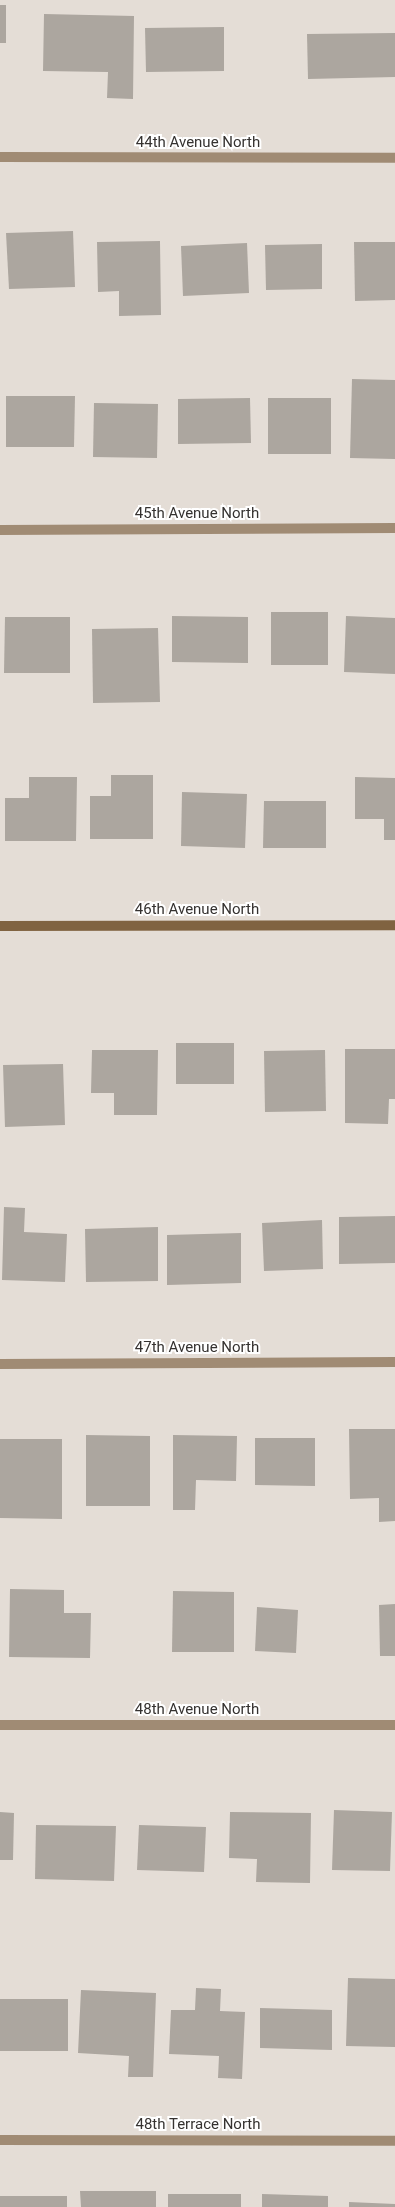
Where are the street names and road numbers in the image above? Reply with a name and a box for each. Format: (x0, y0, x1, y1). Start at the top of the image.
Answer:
street label: 44th Avenue North (136, 134, 260, 152)
street label: 45th Avenue North (135, 505, 259, 523)
street label: 46th Avenue North (135, 901, 259, 919)
street label: 47th Avenue North (135, 1339, 259, 1357)
street label: 48th Avenue North (135, 1701, 259, 1719)
street label: 48th Terrace North (135, 2116, 261, 2134)

